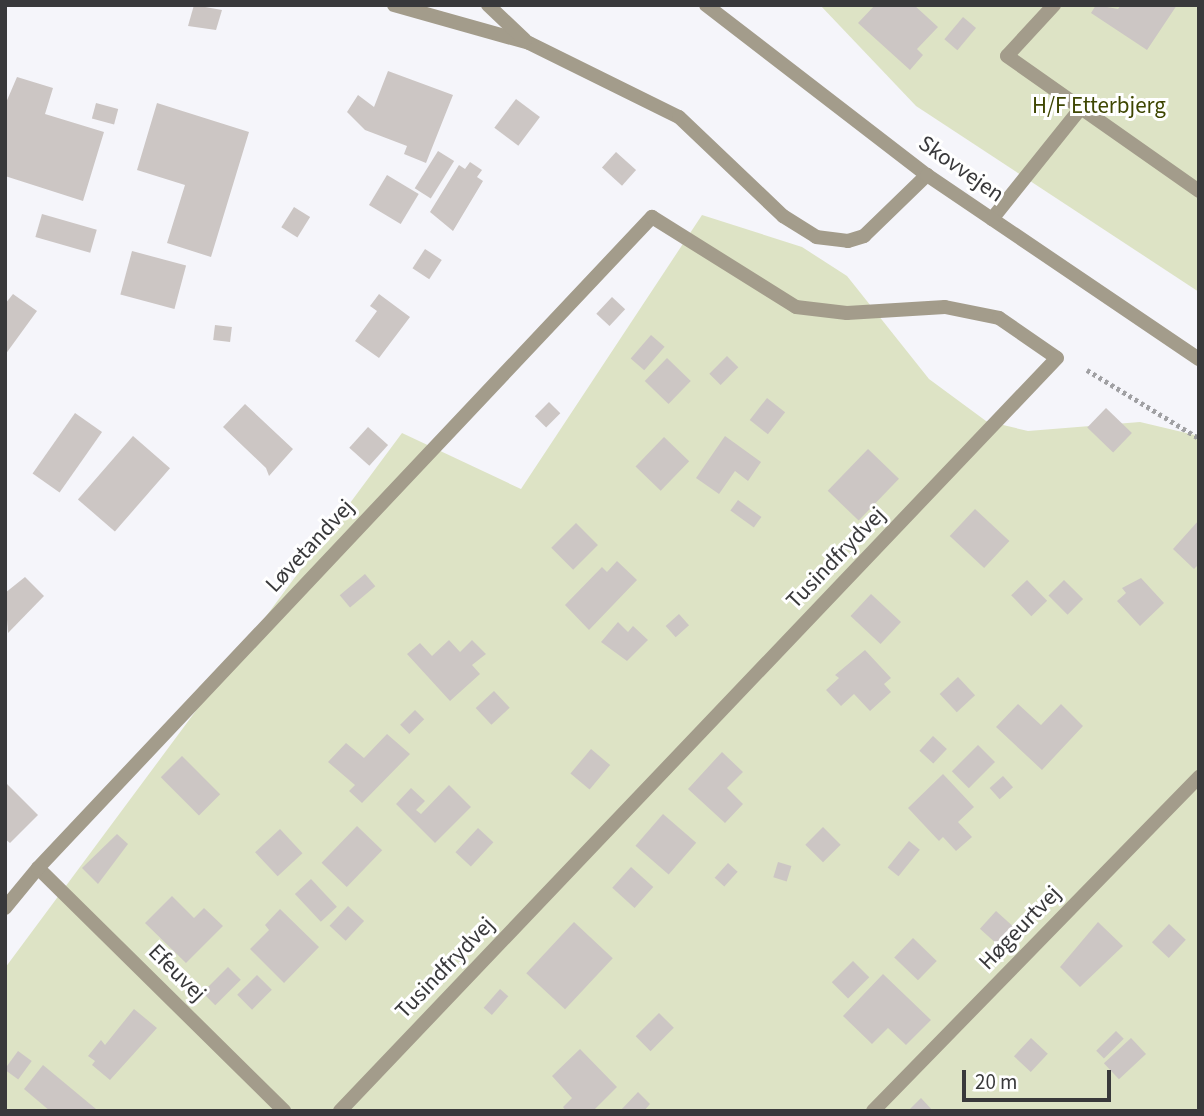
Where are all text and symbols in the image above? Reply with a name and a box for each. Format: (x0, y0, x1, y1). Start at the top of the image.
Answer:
park label: H/F Etterbjerg (1032, 92, 1166, 120)
street label: Skovvejen (913, 130, 1009, 208)
street label: Løvetandvej (260, 494, 360, 598)
street label: Tusindfrydvej (781, 501, 891, 615)
street label: Høgeurtvej (973, 880, 1067, 976)
street label: Tusindfrydvej (390, 911, 500, 1025)
street label: Efeuvej (142, 938, 212, 1008)
scale bar (966, 1056, 1115, 1100)
text: 20 m (975, 1067, 1017, 1097)

